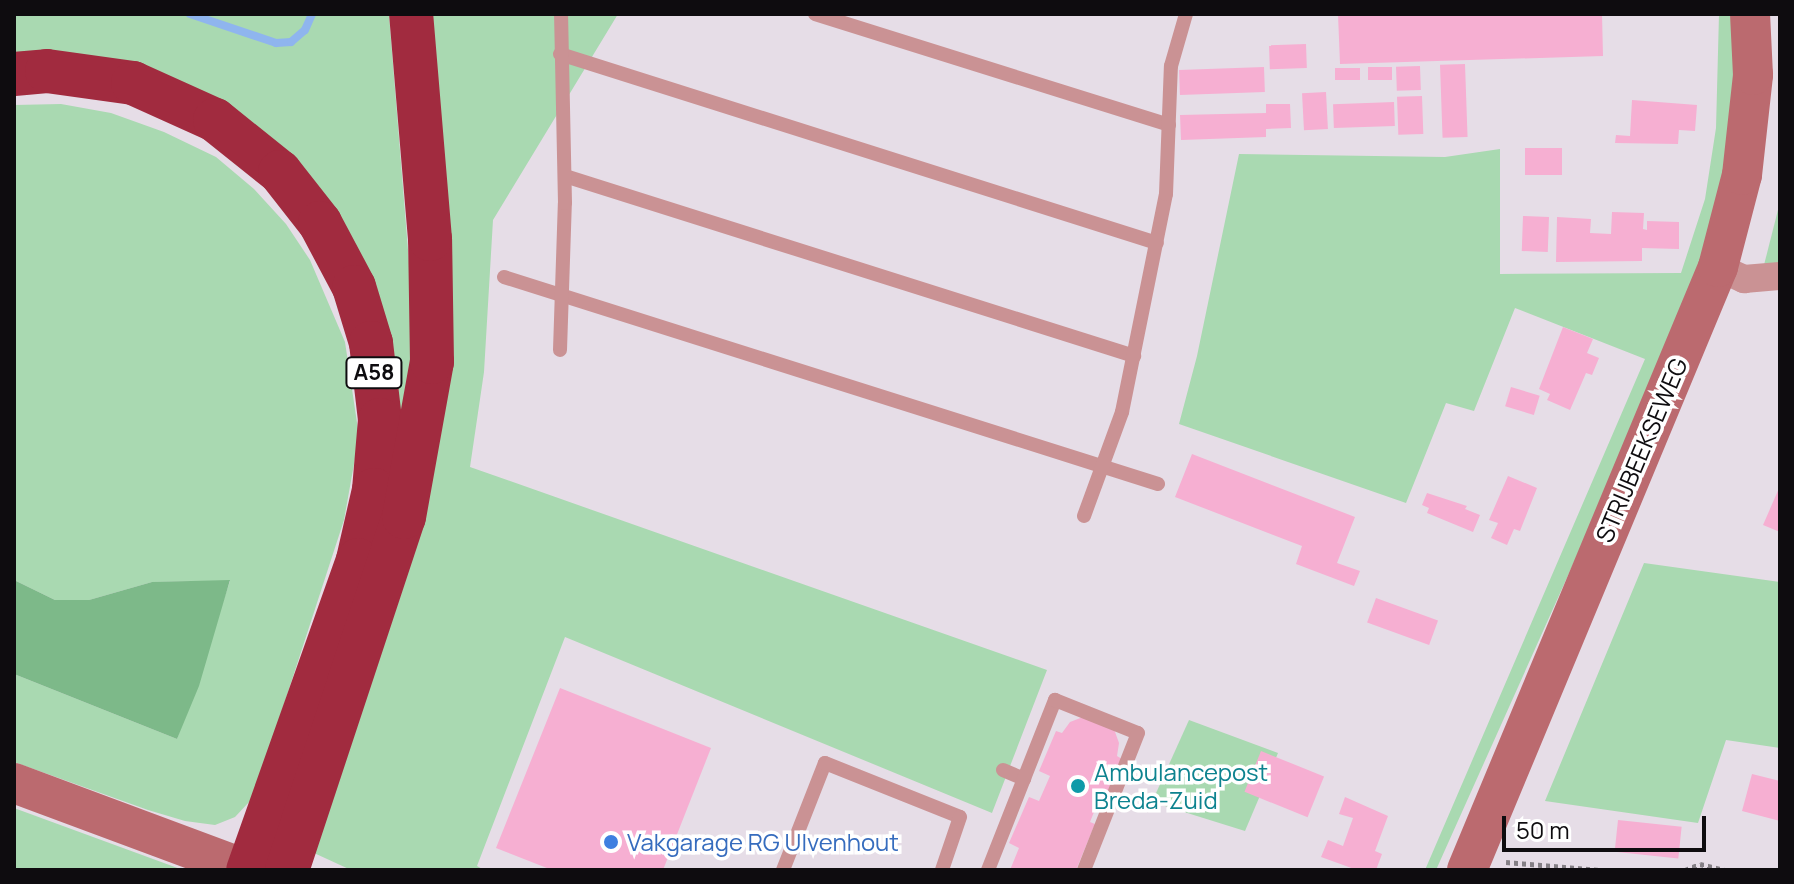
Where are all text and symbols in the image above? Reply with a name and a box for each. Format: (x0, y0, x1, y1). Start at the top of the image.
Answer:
street label: STRIJBEEKSEWEG (1589, 354, 1693, 546)
road number: A58 (344, 355, 404, 391)
place label: Ambulancepost Breda-Zuid (1094, 758, 1268, 814)
marker: Ambulancepost Breda-Zuid (1069, 777, 1087, 795)
scale bar (1506, 800, 1710, 850)
text: 50 m (1516, 813, 1570, 846)
place label: Vakgarage RG Ulvenhout (627, 828, 899, 856)
marker: Vakgarage RG Ulvenhout (602, 833, 620, 851)

